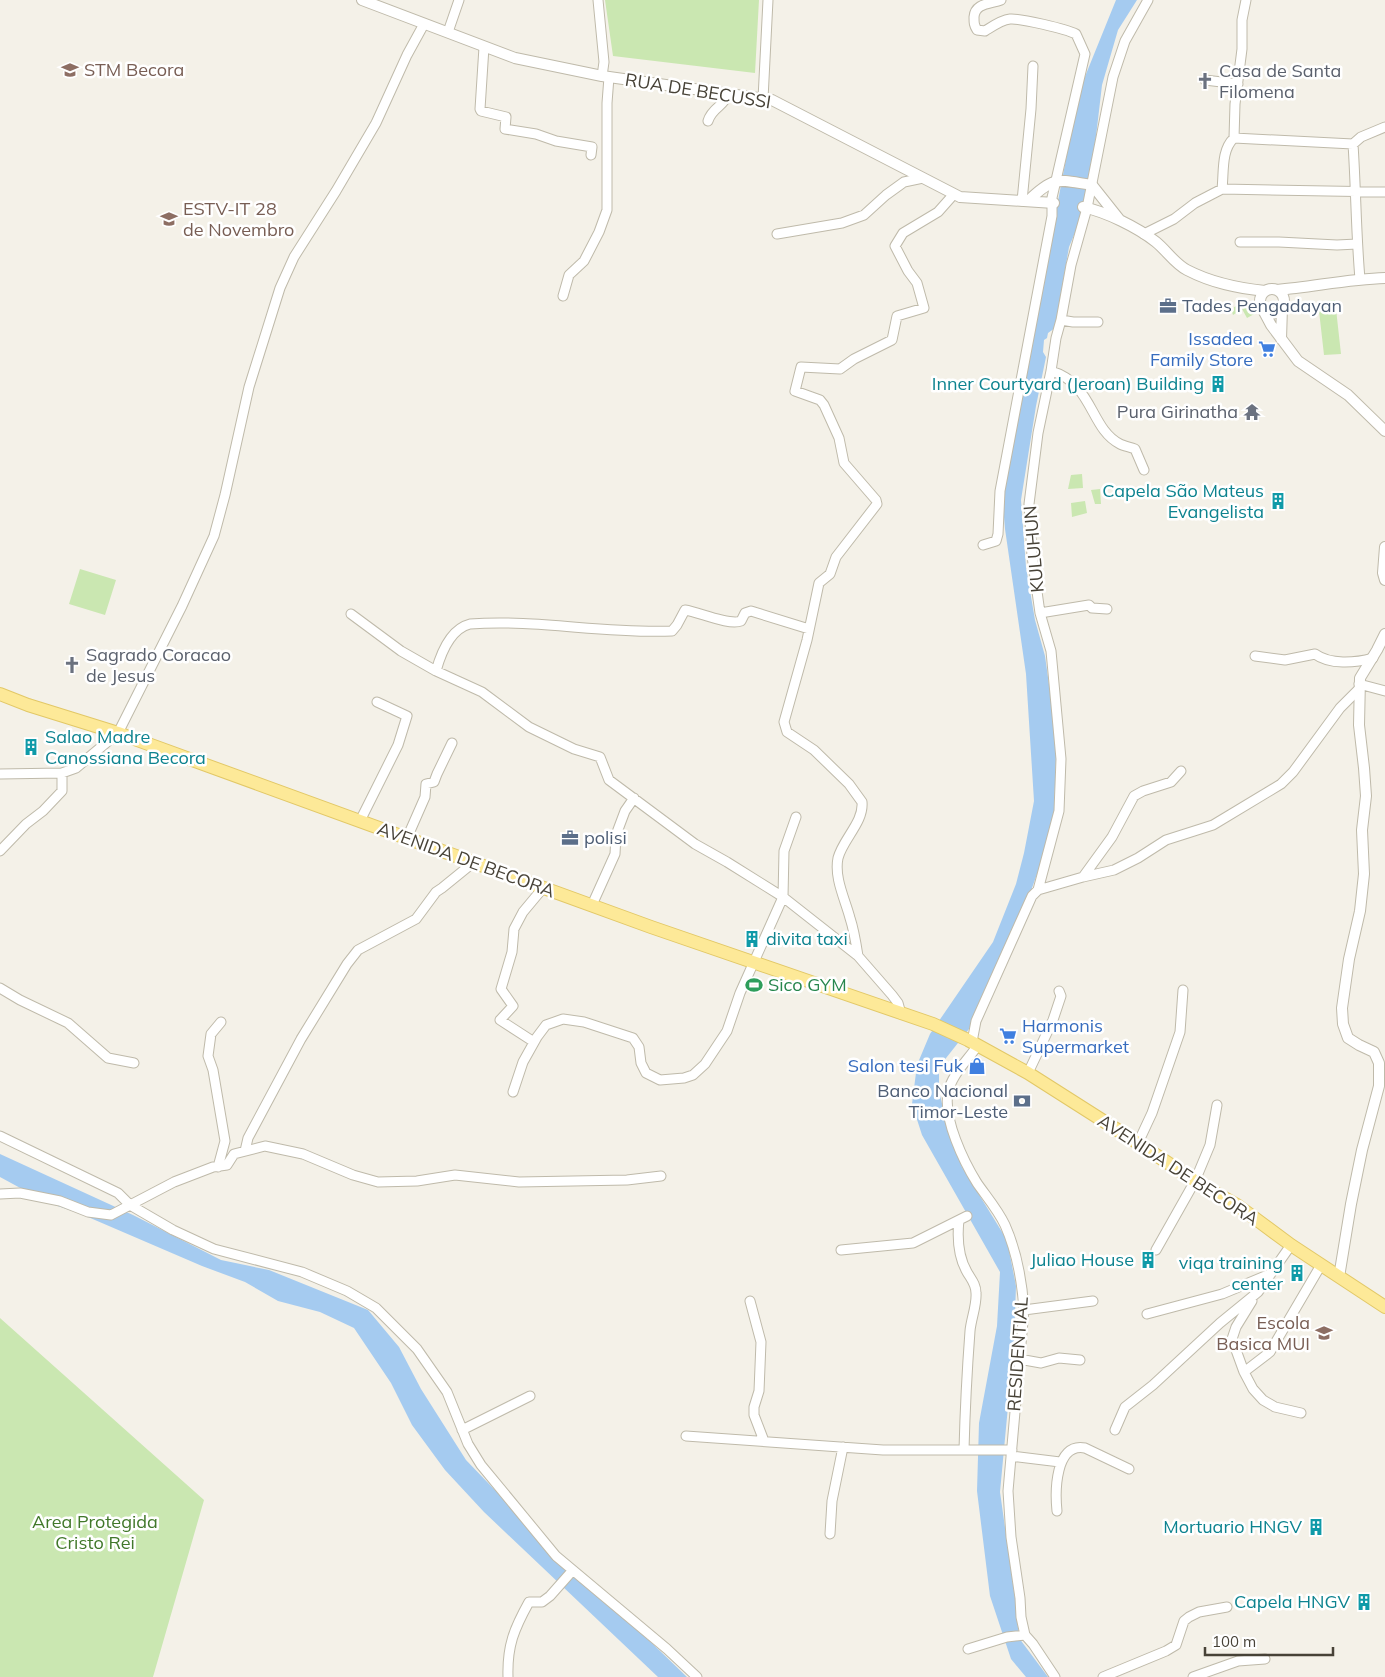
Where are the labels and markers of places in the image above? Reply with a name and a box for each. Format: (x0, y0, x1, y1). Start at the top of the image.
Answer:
place label: STM Becora (84, 58, 184, 81)
place label: Casa de Santa Filomena (1219, 59, 1341, 103)
school or university icon: STM Becora (60, 60, 80, 80)
church icon: Casa de Santa Filomena (1195, 71, 1215, 91)
place label: ESTV-IT 28 de Novembro (183, 197, 294, 241)
school or university icon: ESTV-IT 28 de Novembro (159, 209, 179, 229)
place label: Tades Pengadayan (1182, 294, 1342, 317)
office icon: Tades Pengadayan (1158, 296, 1178, 316)
place label: Issadea Family Store (1150, 327, 1253, 371)
supermarket icon: Issadea Family Store (1257, 339, 1277, 359)
place label: Inner Courtyard (Jeroan) Building (932, 372, 1204, 395)
building icon: Inner Courtyard (Jeroan) Building (1208, 374, 1228, 394)
place label: Pura Girinatha (1117, 400, 1238, 423)
temple icon: Pura Girinatha (1242, 402, 1262, 422)
place label: Capela São Mateus Evangelista (1102, 479, 1264, 523)
building icon: Capela São Mateus Evangelista (1268, 491, 1288, 511)
place label: Sagrado Coracao de Jesus (86, 643, 231, 687)
church icon: Sagrado Coracao de Jesus (62, 655, 82, 675)
place label: Salao Madre Canossiana Becora (45, 725, 206, 769)
building icon: Salao Madre Canossiana Becora (21, 737, 41, 757)
place label: polisi (584, 826, 627, 849)
office icon: polisi (560, 828, 580, 848)
place label: divita taxi (766, 927, 848, 950)
building icon: divita taxi (742, 929, 762, 949)
place label: Sico GYM (768, 973, 847, 996)
sports icon: Sico GYM (744, 975, 764, 995)
place label: Harmonis Supermarket (1022, 1014, 1129, 1058)
supermarket icon: Harmonis Supermarket (998, 1026, 1018, 1046)
place label: Salon tesi Fuk (848, 1054, 964, 1077)
shop icon: Salon tesi Fuk (967, 1056, 987, 1076)
place label: Banco Nacional Timor-Leste (877, 1079, 1008, 1123)
bank icon: Banco Nacional Timor-Leste (1012, 1091, 1032, 1111)
place label: Juliao House (1030, 1248, 1134, 1271)
building icon: Juliao House (1138, 1250, 1158, 1270)
place label: viqa training center (1179, 1251, 1283, 1295)
building icon: viqa training center (1287, 1263, 1307, 1283)
place label: Escola Basica MUI (1216, 1311, 1310, 1355)
school or university icon: Escola Basica MUI (1314, 1323, 1334, 1343)
place label: Mortuario HNGV (1163, 1515, 1302, 1538)
building icon: Mortuario HNGV (1306, 1517, 1326, 1537)
place label: Capela HNGV (1234, 1590, 1350, 1613)
building icon: Capela HNGV (1354, 1592, 1374, 1612)

